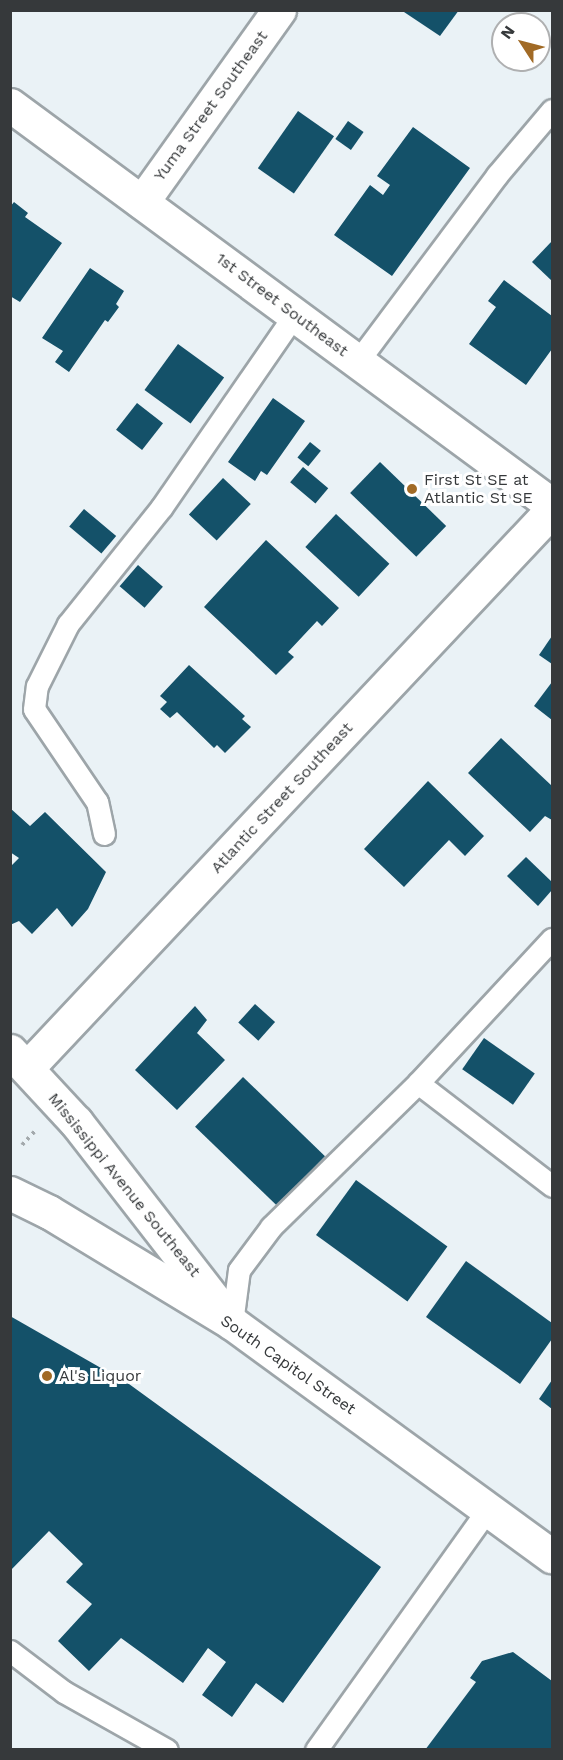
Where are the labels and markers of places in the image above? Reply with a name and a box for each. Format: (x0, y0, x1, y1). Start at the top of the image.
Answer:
place label: First St SE at Atlantic St SE (424, 470, 533, 508)
marker: First St SE at Atlantic St SE (405, 482, 419, 496)
place label: Al's Liquor (59, 1366, 141, 1386)
marker: Al's Liquor (40, 1369, 54, 1383)

